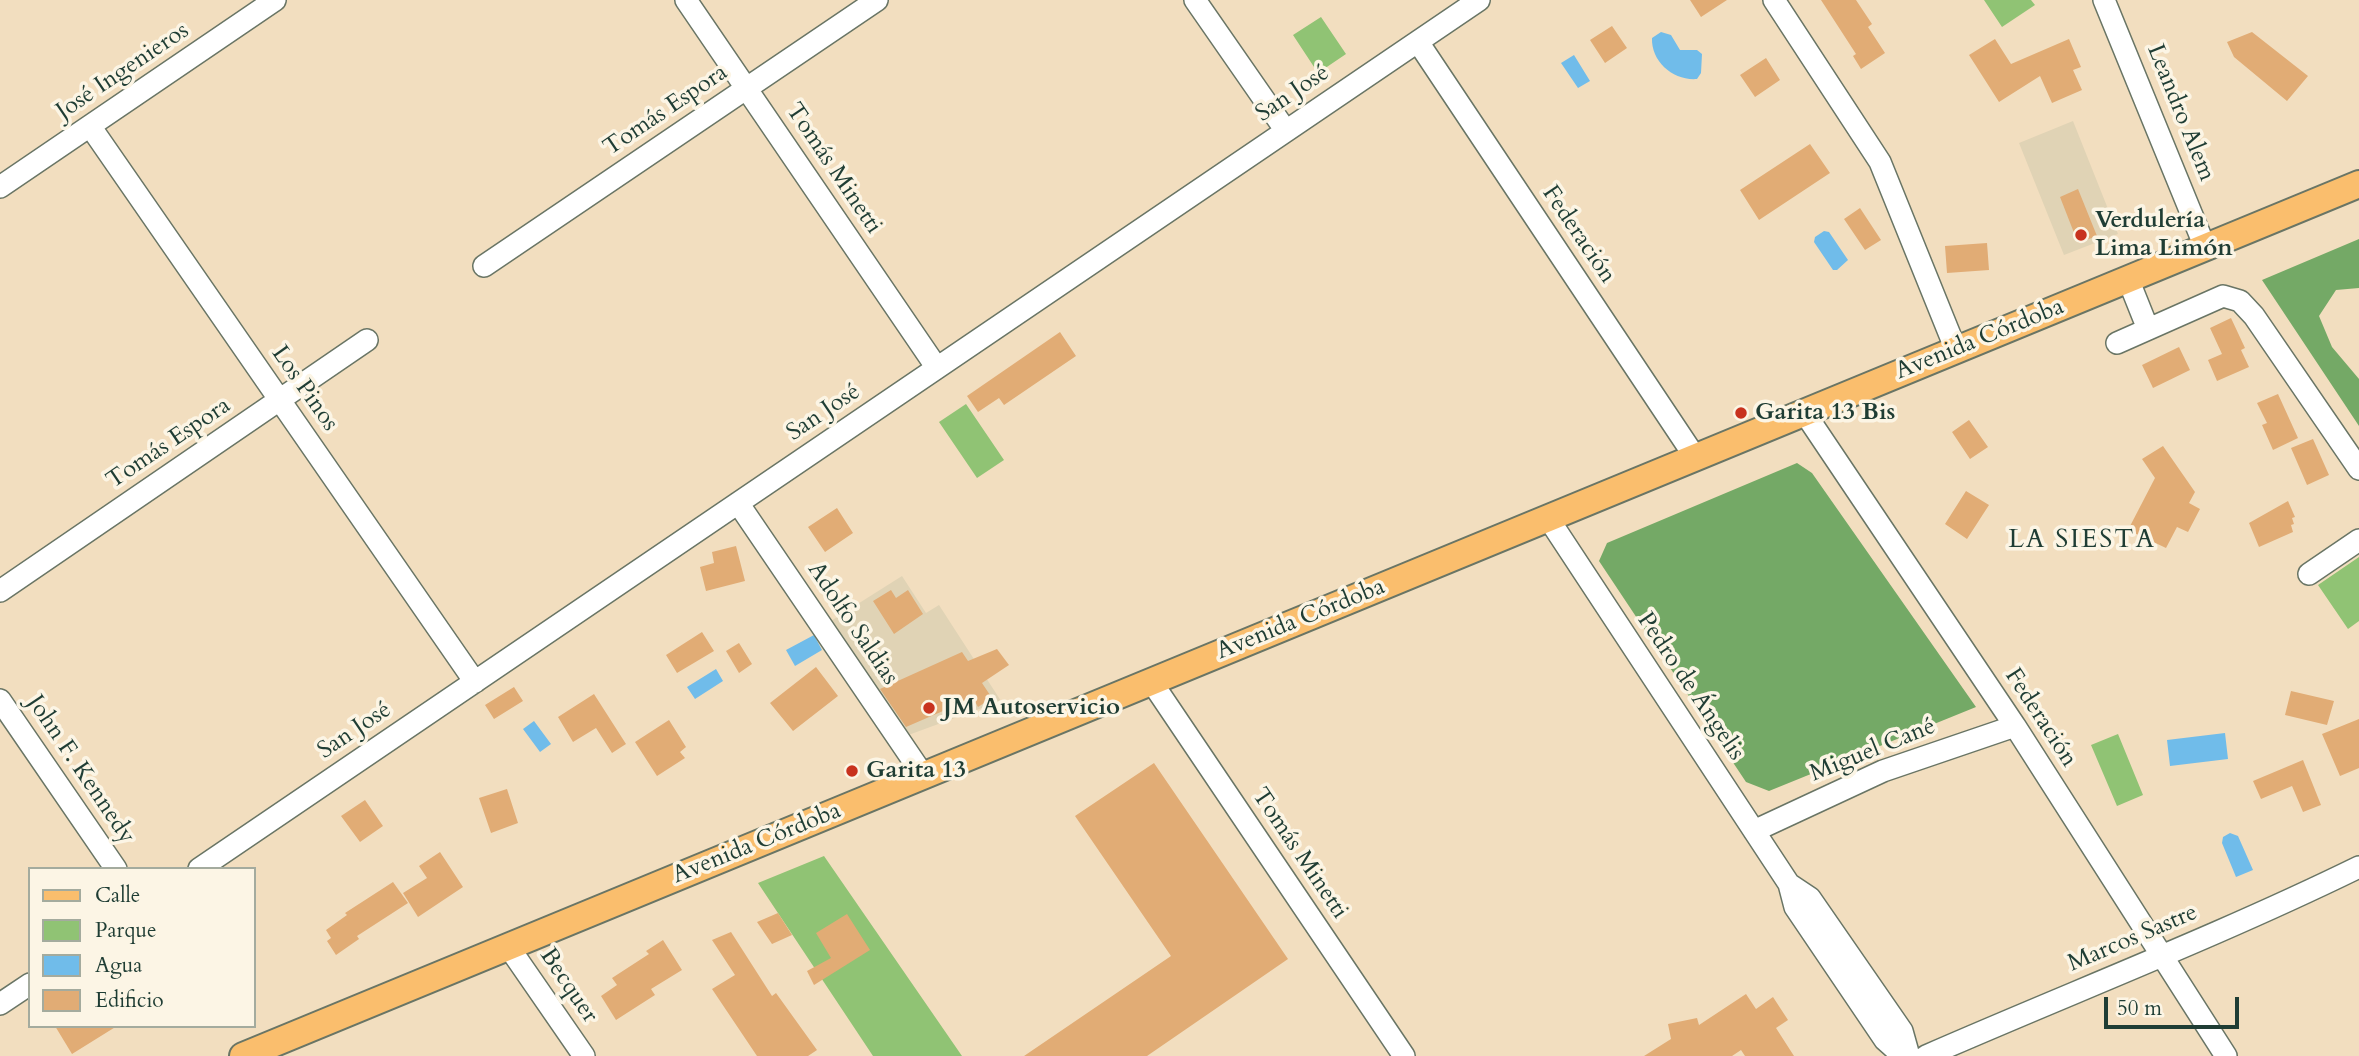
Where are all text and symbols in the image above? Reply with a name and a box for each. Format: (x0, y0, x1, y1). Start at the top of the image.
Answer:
street label: José Ingenieros (51, 17, 195, 127)
street label: Leandro Alem (2140, 41, 2220, 185)
street label: Tomás Espora (598, 59, 734, 163)
street label: San José (1251, 59, 1335, 129)
street label: Tomás Minetti (779, 98, 887, 240)
street label: Federación (1535, 181, 1621, 289)
place label: Verdulería Lima Limón (2095, 207, 2233, 263)
marker: Verdulería Lima Limón (2073, 227, 2089, 243)
street label: Avenida Córdoba (1892, 293, 2068, 387)
street label: Los Pinos (264, 341, 344, 437)
street label: San José (782, 378, 866, 448)
street label: Tomás Espora (101, 392, 237, 496)
place label: Garita 13 Bis (1755, 399, 1895, 427)
marker: Garita 13 Bis (1733, 405, 1749, 421)
district label: LA SIESTA (2009, 525, 2155, 557)
street label: Adolfo Saldias (800, 557, 904, 691)
street label: Avenida Córdoba (1213, 573, 1389, 667)
street label: Pedro de Ángelis (1630, 608, 1750, 766)
street label: Federación (1998, 663, 2082, 773)
street label: John F. Kennedy (20, 690, 140, 850)
place label: JM Autoservicio (943, 694, 1120, 722)
street label: San José (313, 696, 397, 766)
marker: JM Autoservicio (921, 700, 937, 716)
street label: Miguel Cané (1806, 713, 1940, 789)
place label: Garita 13 (866, 757, 966, 785)
marker: Garita 13 (844, 763, 860, 779)
street label: Tomás Minetti (1245, 783, 1353, 925)
street label: Avenida Córdoba (669, 797, 845, 891)
legend (28, 867, 256, 1028)
text: Calle (95, 881, 140, 910)
street label: Marcos Sastre (2064, 899, 2202, 979)
text: Parque (95, 916, 156, 945)
street label: Becquer (533, 943, 603, 1029)
text: Agua (95, 951, 142, 980)
scale bar (2107, 982, 2242, 1026)
text: Edificio (95, 986, 164, 1015)
text: 50 m (2117, 994, 2162, 1023)

